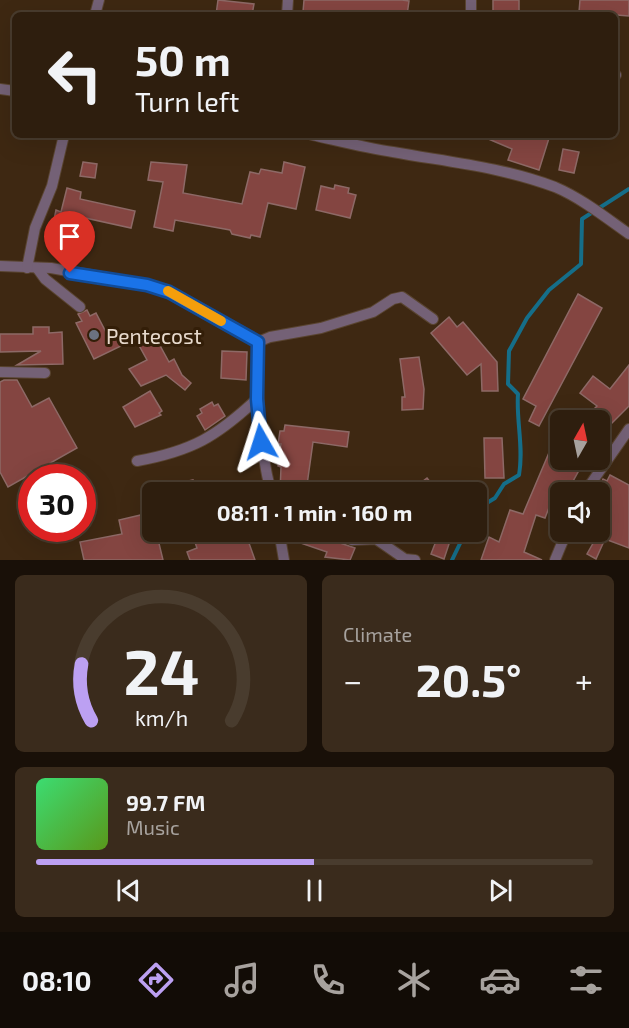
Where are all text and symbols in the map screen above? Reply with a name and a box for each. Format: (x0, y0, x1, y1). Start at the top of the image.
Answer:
text: 50 m (135, 34, 231, 84)
icon: left (36, 36, 114, 114)
text: Turn left (135, 85, 239, 117)
pin (44, 211, 95, 273)
icon: arrive (53, 220, 86, 253)
place label: Pentecost (106, 323, 202, 348)
marker: Pentecost (87, 328, 101, 342)
position arrow (229, 410, 293, 474)
north arrow (550, 410, 610, 470)
map controls (550, 410, 610, 542)
speed limit sign: 30 (18, 464, 96, 542)
button: sound (550, 482, 610, 542)
text: 08:11 · 1 min · 160 m (217, 499, 412, 525)
text: Climate (343, 622, 412, 646)
text: 24 (123, 633, 199, 708)
text: 20.5° (416, 652, 521, 706)
text: − (343, 660, 362, 700)
text: + (575, 660, 593, 700)
text: km/h (134, 705, 188, 730)
text: 99.7 FM (126, 789, 205, 815)
text: Music (126, 815, 180, 839)
icon: previous (112, 874, 145, 907)
icon: pause (298, 874, 331, 907)
icon: next (484, 874, 517, 907)
icon: directions (135, 959, 177, 1001)
icon: music (221, 959, 263, 1001)
icon: phone (307, 959, 349, 1001)
icon: climate (393, 959, 435, 1001)
icon: car (479, 959, 521, 1001)
icon: filters (565, 959, 607, 1001)
text: 08:10 (22, 964, 91, 996)

